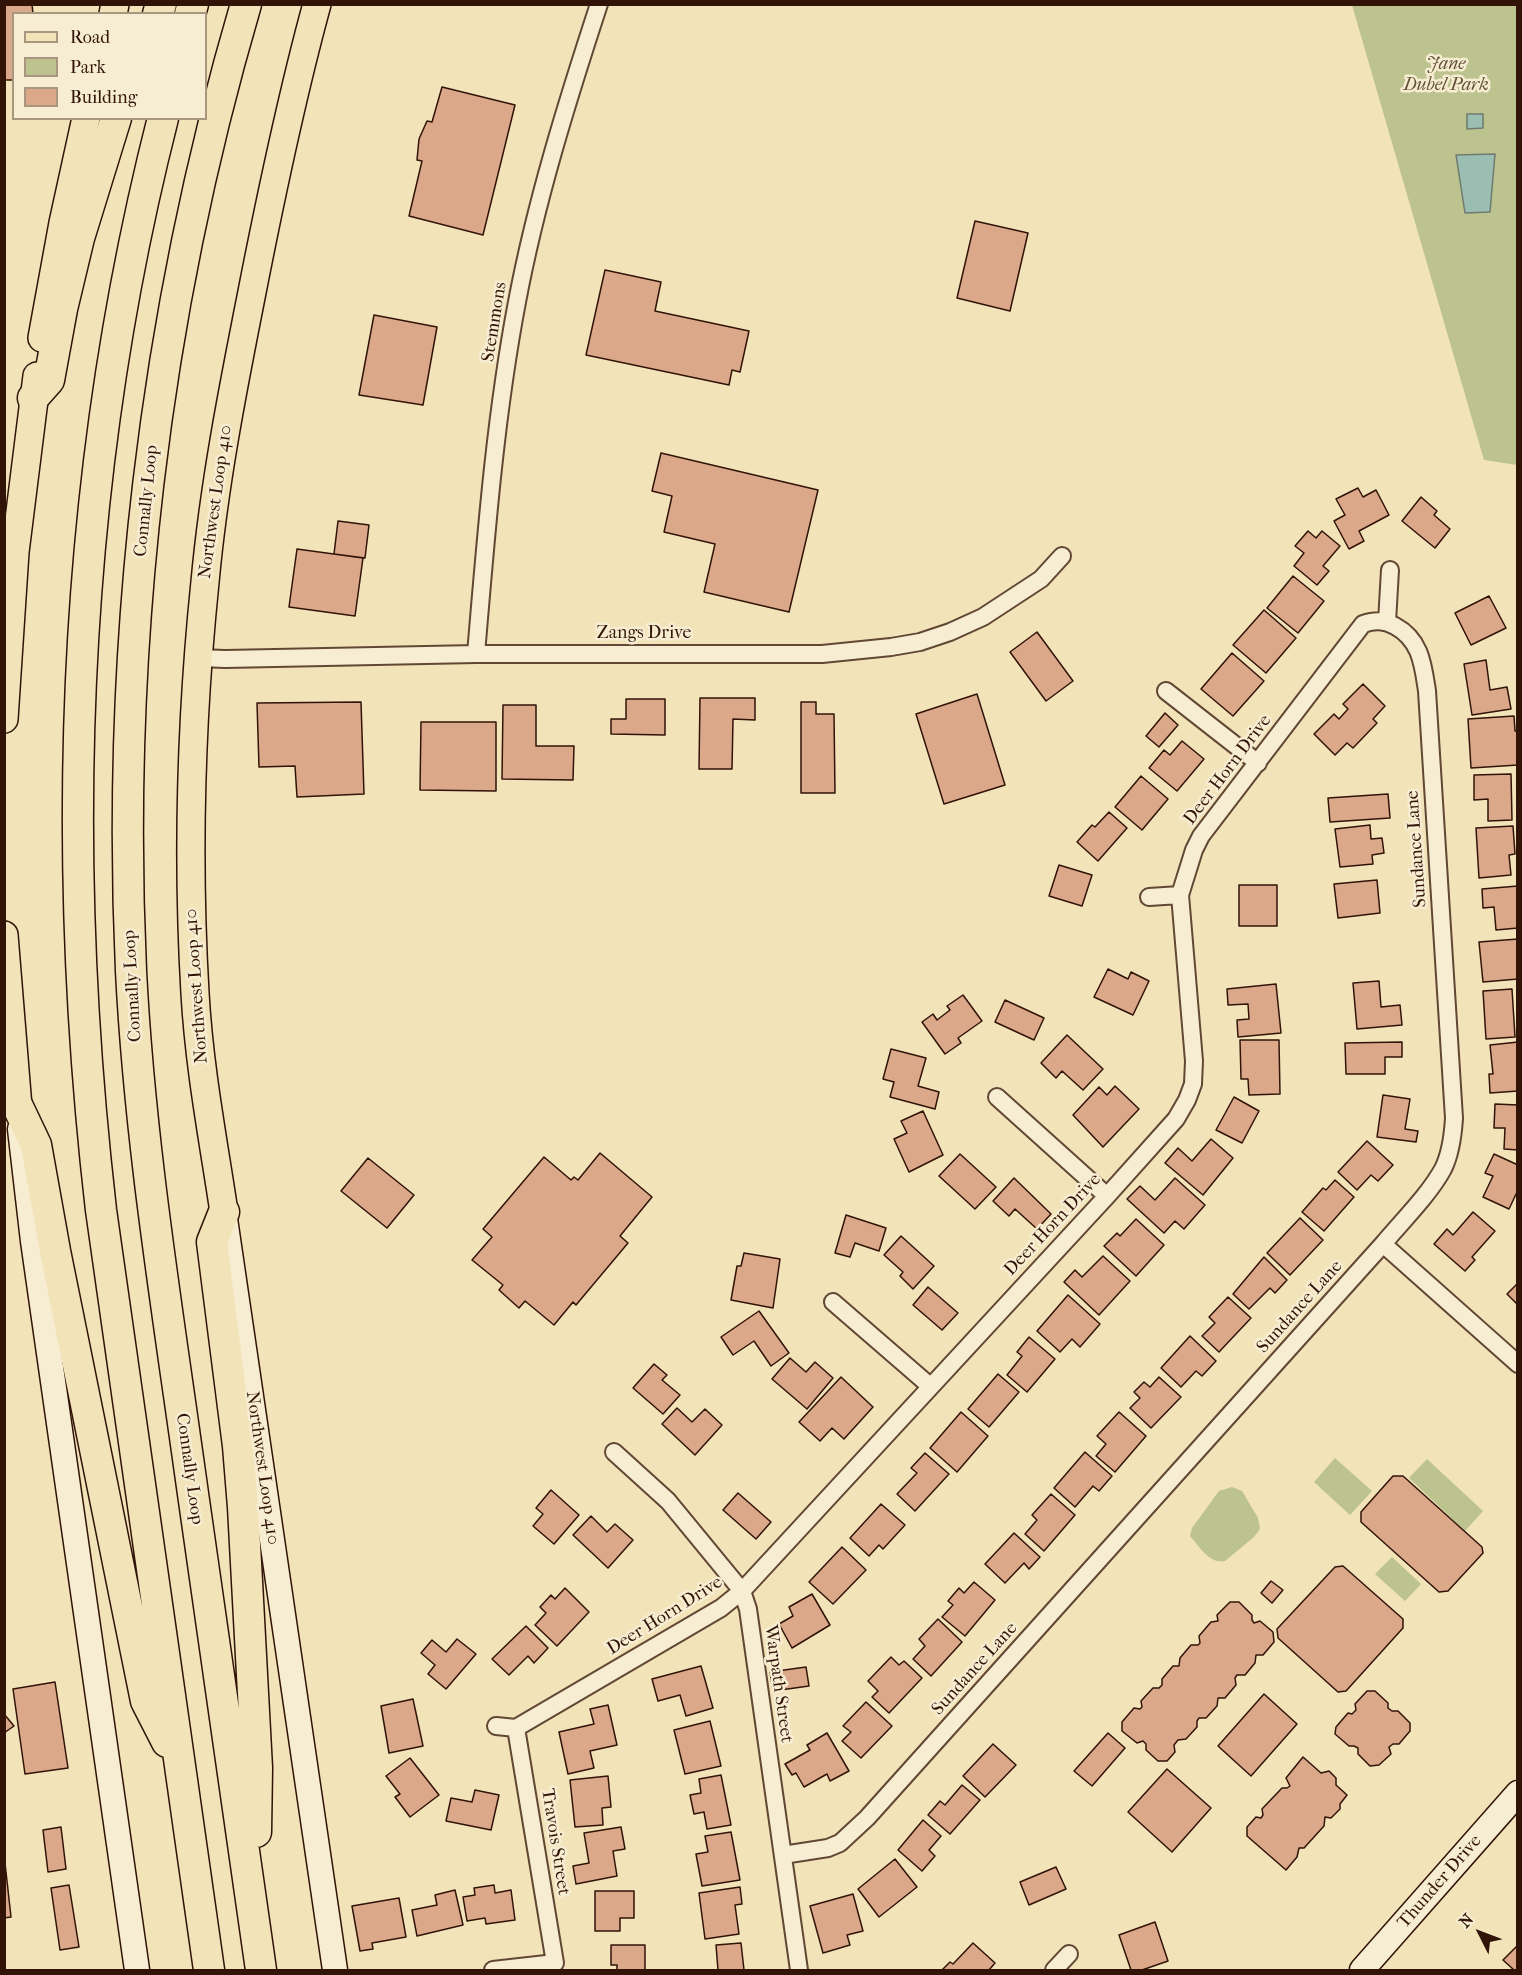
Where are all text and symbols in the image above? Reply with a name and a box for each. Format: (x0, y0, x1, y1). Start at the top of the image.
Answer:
legend (12, 12, 207, 120)
text: Road (70, 27, 110, 48)
park label: Jane Dubel Park (1403, 54, 1489, 97)
text: Park (70, 57, 106, 78)
text: Building (70, 87, 137, 108)
street label: Stemmons (478, 281, 512, 363)
street label: Northwest Loop 410 (195, 424, 237, 580)
street label: Connally Loop (130, 444, 164, 558)
street label: Zangs Drive (596, 623, 692, 645)
street label: Deer Horn Drive (1180, 711, 1276, 829)
street label: Sundance Lane (1402, 790, 1432, 908)
street label: Northwest Loop 410 (181, 908, 213, 1064)
street label: Connally Loop (119, 929, 147, 1043)
street label: Deer Horn Drive (1000, 1169, 1106, 1281)
street label: Sundance Lane (1253, 1256, 1347, 1358)
street label: Northwest Loop 410 (241, 1390, 283, 1546)
street label: Connally Loop (170, 1412, 208, 1526)
street label: Deer Horn Drive (603, 1572, 727, 1660)
street label: Sundance Lane (928, 1618, 1022, 1720)
street label: Warpath Street (759, 1624, 797, 1744)
street label: Travois Street (536, 1787, 574, 1897)
street label: Thunder Drive (1393, 1831, 1487, 1933)
north arrow (1450, 1903, 1510, 1963)
text: N (1455, 1910, 1477, 1931)

